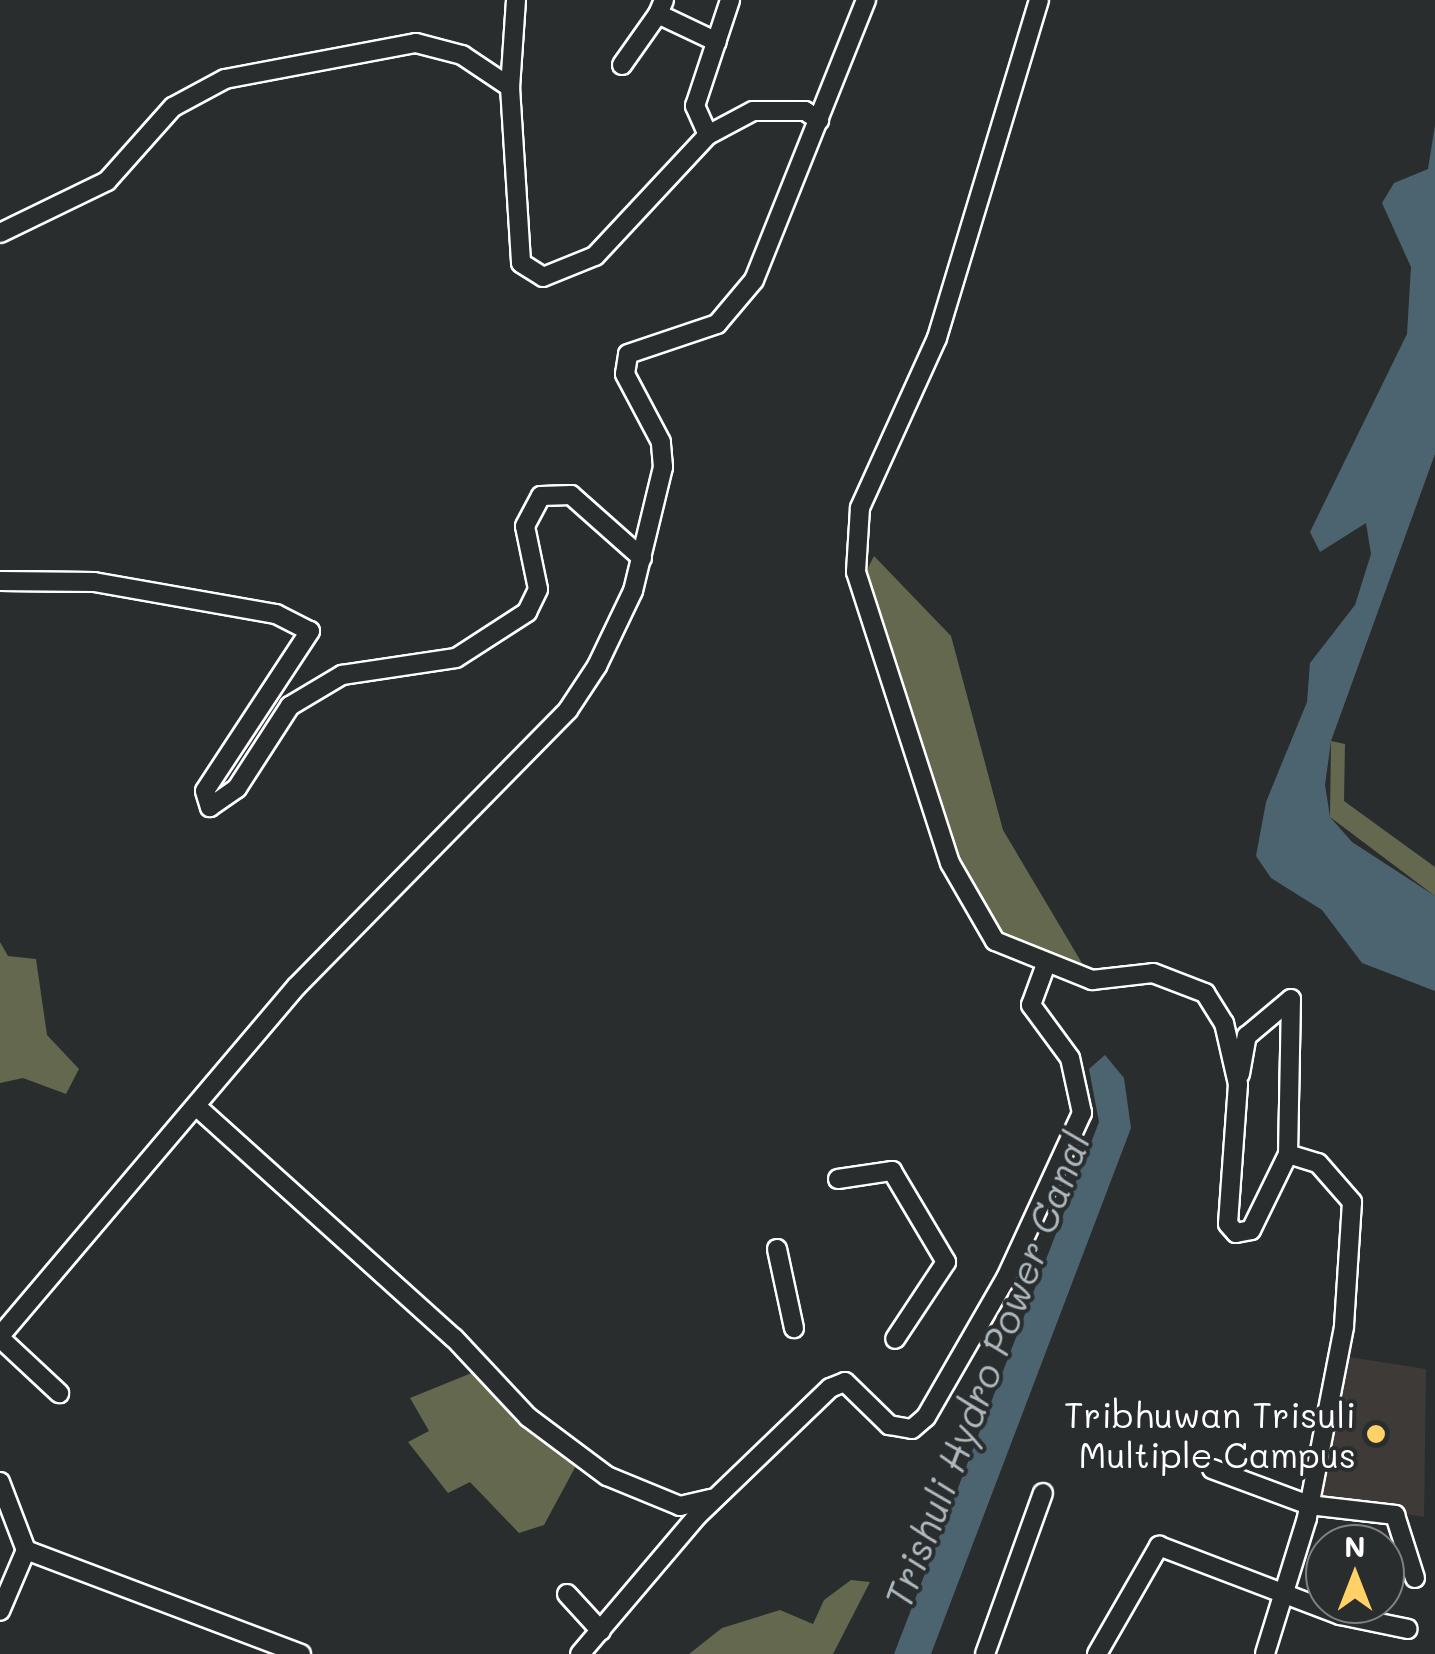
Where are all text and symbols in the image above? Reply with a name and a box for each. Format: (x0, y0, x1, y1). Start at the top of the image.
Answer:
water label: Trishuli Hydro Power Canal (875, 1126, 1099, 1614)
place label: Tribhuwan Trisuli Multiple Campus (1064, 1393, 1356, 1475)
marker: Tribhuwan Trisuli Multiple Campus (1365, 1423, 1387, 1445)
north arrow (1305, 1524, 1405, 1624)
text: N (1344, 1528, 1366, 1564)

